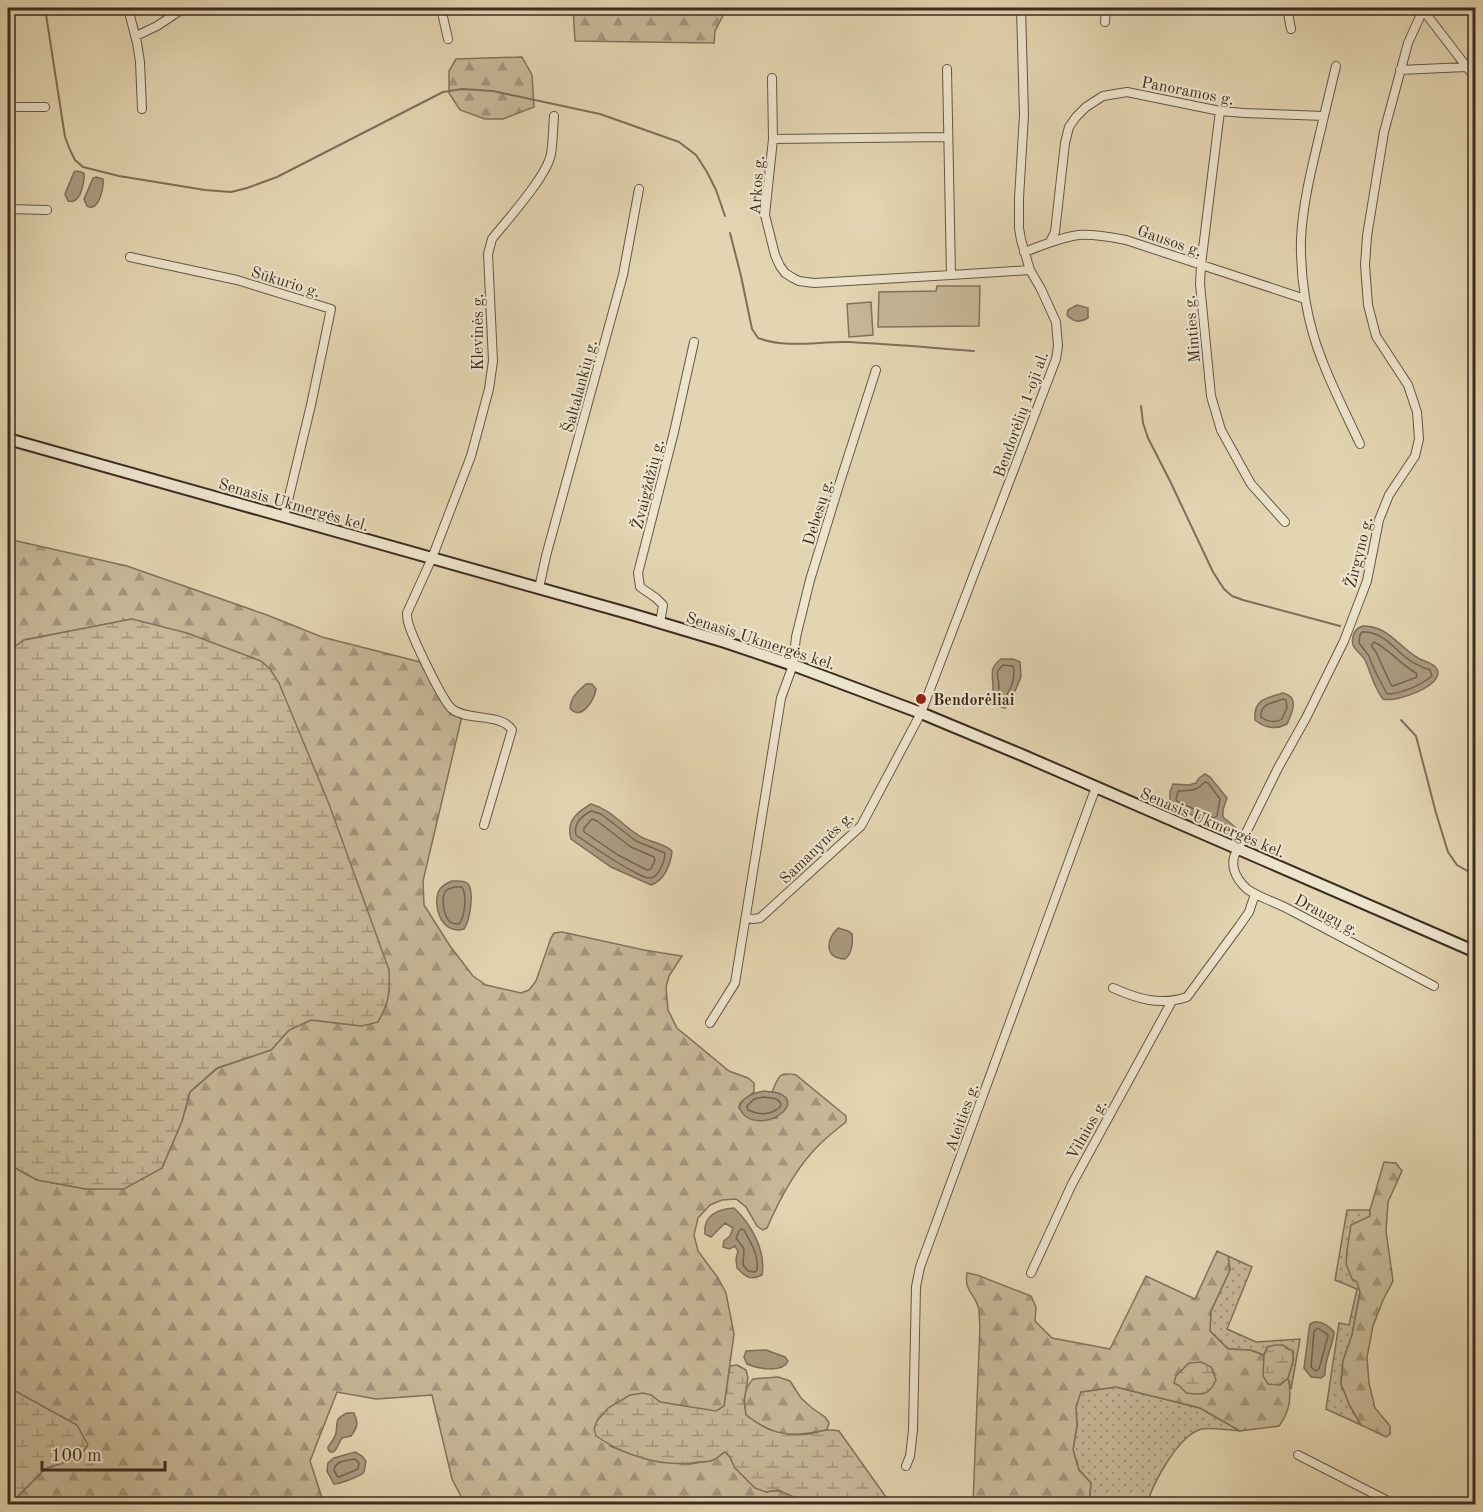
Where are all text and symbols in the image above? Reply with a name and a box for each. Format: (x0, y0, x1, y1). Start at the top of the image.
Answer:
street label: Panoramos g. (1140, 75, 1235, 109)
street label: Arkos g. (748, 155, 768, 215)
street label: Gausos g. (1135, 223, 1204, 260)
street label: Sūkurio g. (249, 265, 322, 301)
street label: Klevinės g. (471, 293, 487, 371)
street label: Minties g. (1182, 294, 1204, 363)
street label: Šaltalankių g. (556, 337, 601, 435)
street label: Bendorėlių 1-oji al. (992, 350, 1052, 480)
street label: Žvaigždžių g. (626, 437, 668, 531)
street label: Senasis Ukmergės kel. (216, 477, 371, 535)
street label: Debesų g. (801, 477, 837, 548)
street label: Žirgyno g. (1340, 514, 1376, 590)
street label: Senasis Ukmergės kel. (684, 610, 837, 674)
marker: Bendorėliai (914, 692, 928, 706)
place label: Bendorėliai (933, 693, 1015, 709)
street label: Senasis Ukmergės kel. (1137, 786, 1287, 862)
street label: Samanynės g. (777, 809, 858, 888)
street label: Draugų g. (1291, 892, 1361, 939)
street label: Ateities g. (943, 1081, 983, 1154)
street label: Vilnios g. (1065, 1097, 1111, 1163)
scale bar (42, 1434, 165, 1472)
text: 100 m (51, 1447, 102, 1465)

